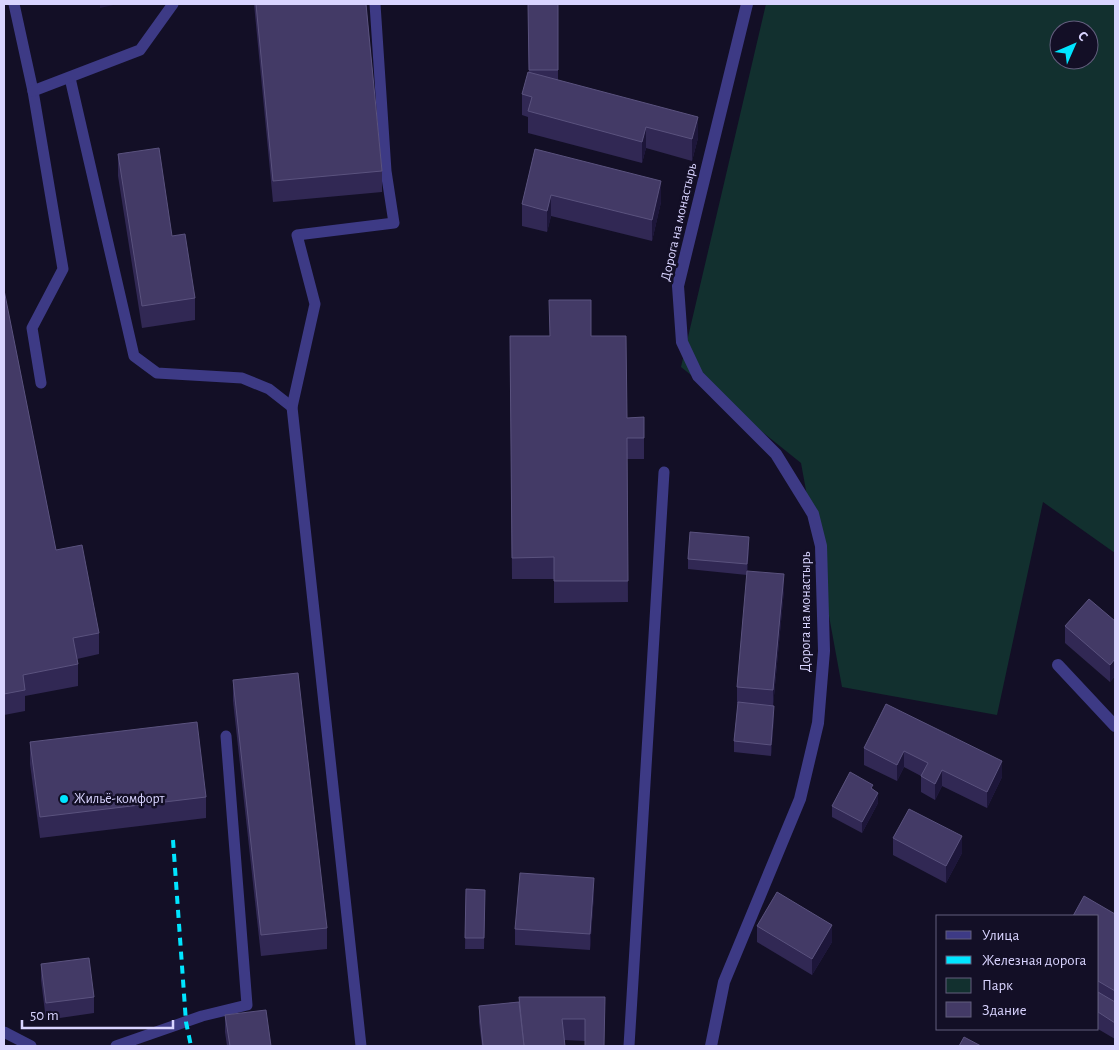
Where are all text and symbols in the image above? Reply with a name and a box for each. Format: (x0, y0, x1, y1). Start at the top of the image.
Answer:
north arrow (1049, 20, 1099, 70)
text: С (1075, 29, 1090, 44)
street label: Дорога на монастырь (659, 162, 699, 282)
street label: Дорога на монастырь (799, 552, 813, 672)
place label: Жильё-комфорт (74, 792, 166, 806)
marker: Жильё-комфорт (58, 793, 70, 805)
legend (936, 915, 1099, 1030)
text: Улица (982, 928, 1019, 943)
text: Железная дорога (982, 953, 1087, 968)
text: Парк (982, 978, 1013, 993)
scale bar (22, 998, 174, 1030)
text: Здание (982, 1003, 1027, 1018)
text: 50 m (30, 1008, 59, 1023)

